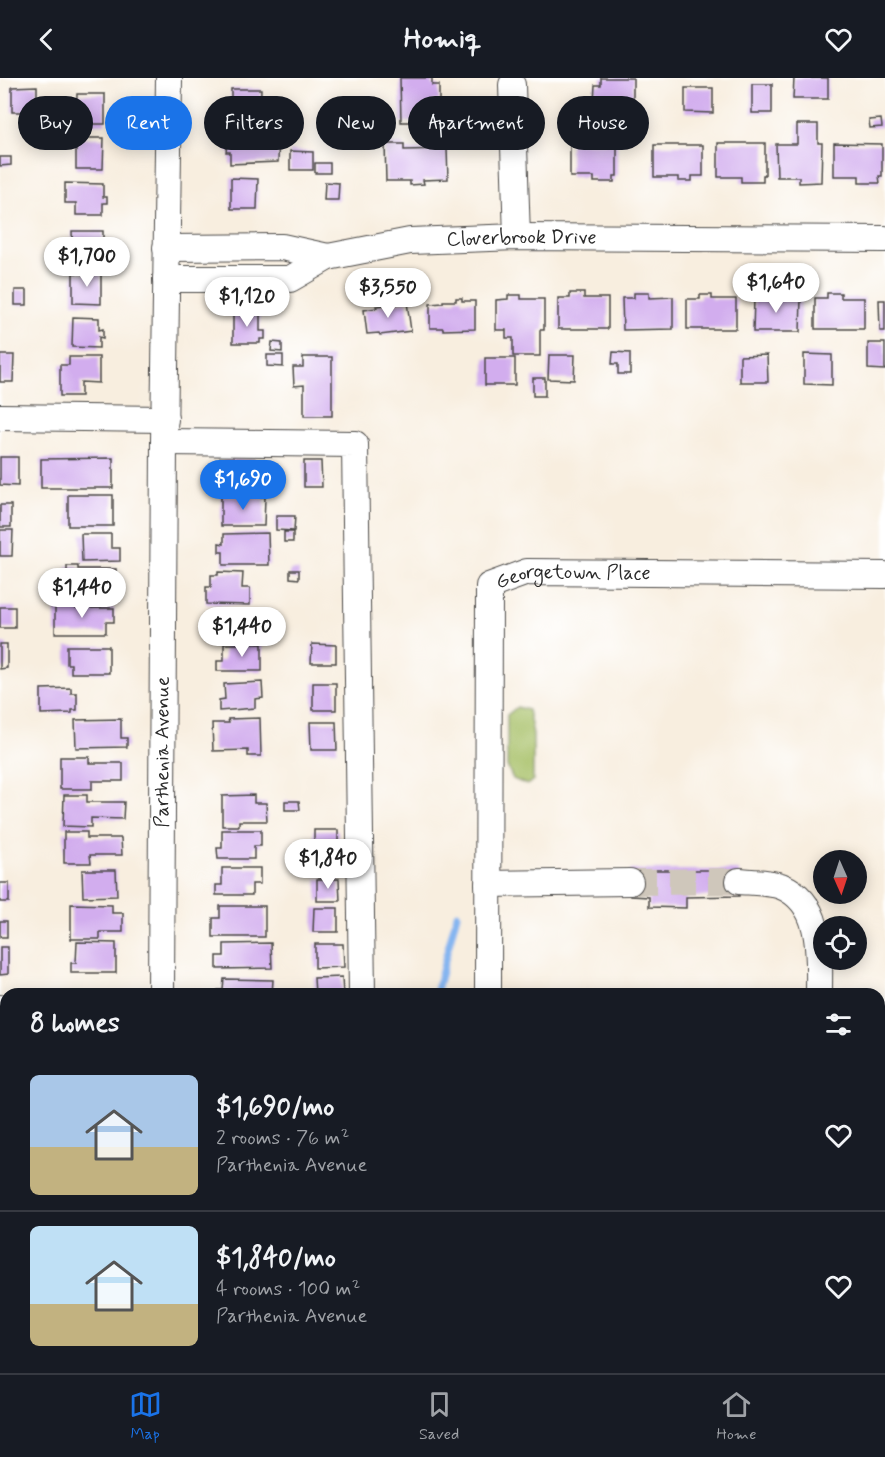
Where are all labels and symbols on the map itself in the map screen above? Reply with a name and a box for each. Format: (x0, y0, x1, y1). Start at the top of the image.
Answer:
street label: Cloverbrook Drive (446, 223, 597, 253)
pin: $1,700 (38, 237, 136, 288)
pin: $1,640 (727, 263, 825, 314)
pin: $3,550 (339, 268, 437, 319)
pin: $1,120 (198, 277, 296, 328)
pin: $1,690 (194, 460, 292, 511)
street label: Georgetown Place (492, 558, 651, 596)
pin: $1,440 (33, 568, 131, 619)
pin: $1,440 (193, 607, 291, 658)
street label: Parthenia Avenue (148, 676, 176, 828)
pin: $1,840 (279, 839, 377, 890)
north arrow (813, 850, 867, 904)

